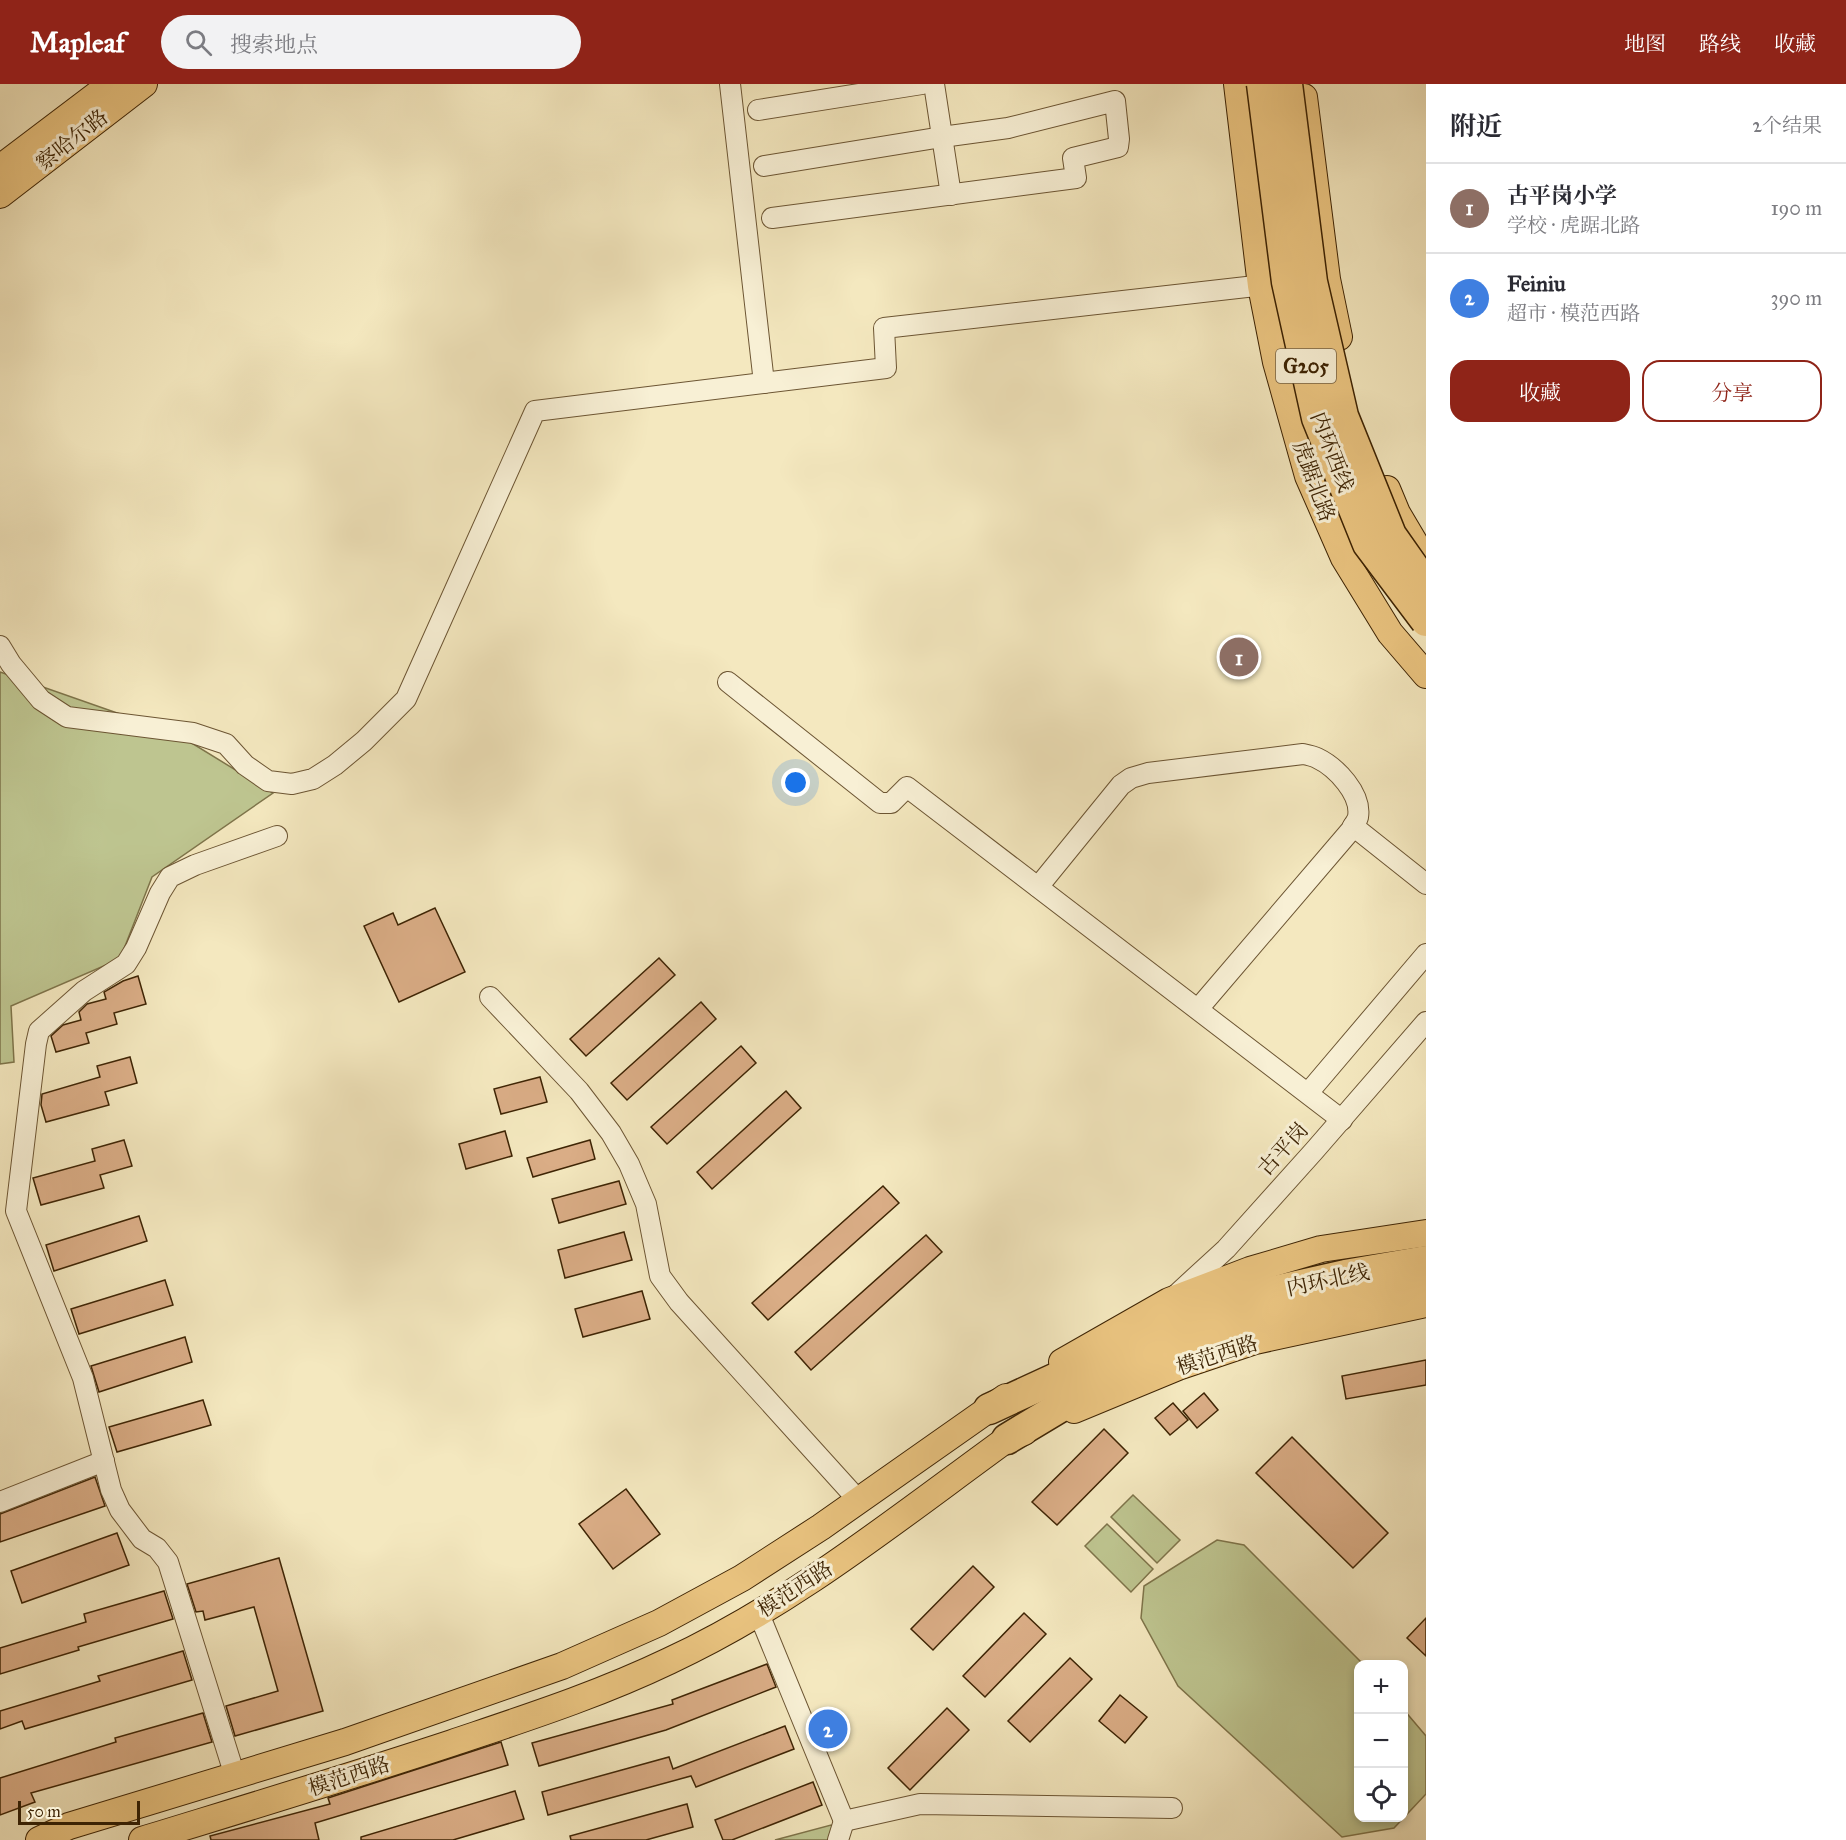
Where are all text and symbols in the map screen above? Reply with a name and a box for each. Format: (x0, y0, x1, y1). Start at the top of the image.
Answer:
search box (161, 15, 581, 69)
text: Mapleaf (30, 25, 125, 60)
icon: search (182, 26, 215, 59)
text: 搜索地点 (230, 31, 318, 58)
text: 地图 (1624, 31, 1666, 57)
text: 路线 (1699, 31, 1741, 57)
text: 收藏 (1774, 31, 1816, 57)
street label: 察哈尔路 (31, 104, 113, 176)
text: 附近 (1450, 110, 1502, 142)
text: 2个结果 (1752, 113, 1822, 137)
text: 古平岗小学 (1507, 182, 1617, 209)
text: 1 (1466, 196, 1473, 220)
text: 190 m (1771, 196, 1822, 220)
text: 学校 · 虎踞北路 (1507, 213, 1640, 237)
text: Feiniu (1507, 270, 1566, 297)
text: 2 (1465, 286, 1474, 310)
text: 390 m (1771, 286, 1822, 310)
text: 超市 · 模范西路 (1507, 301, 1640, 325)
road number: G205 (1276, 349, 1336, 383)
button: 收藏 (1450, 360, 1630, 422)
button: 分享 (1642, 360, 1822, 422)
street label: 内环西线 (1305, 408, 1359, 496)
street label: 虎踞北路 (1287, 437, 1341, 525)
pin: 1 (1220, 634, 1258, 680)
your location (781, 768, 810, 797)
street label: 古平岗 (1252, 1117, 1314, 1181)
street label: 内环北线 (1284, 1259, 1372, 1301)
street label: 模范西路 (1173, 1330, 1261, 1380)
street label: 模范西路 (753, 1555, 837, 1623)
map controls (1354, 1660, 1408, 1822)
button: + (1354, 1660, 1408, 1714)
pin: 2 (808, 1706, 848, 1752)
button: − (1354, 1714, 1408, 1768)
street label: 模范西路 (305, 1751, 393, 1801)
button: locate (1354, 1768, 1408, 1822)
scale bar (18, 1798, 140, 1826)
text: 50 m (27, 1802, 61, 1821)

